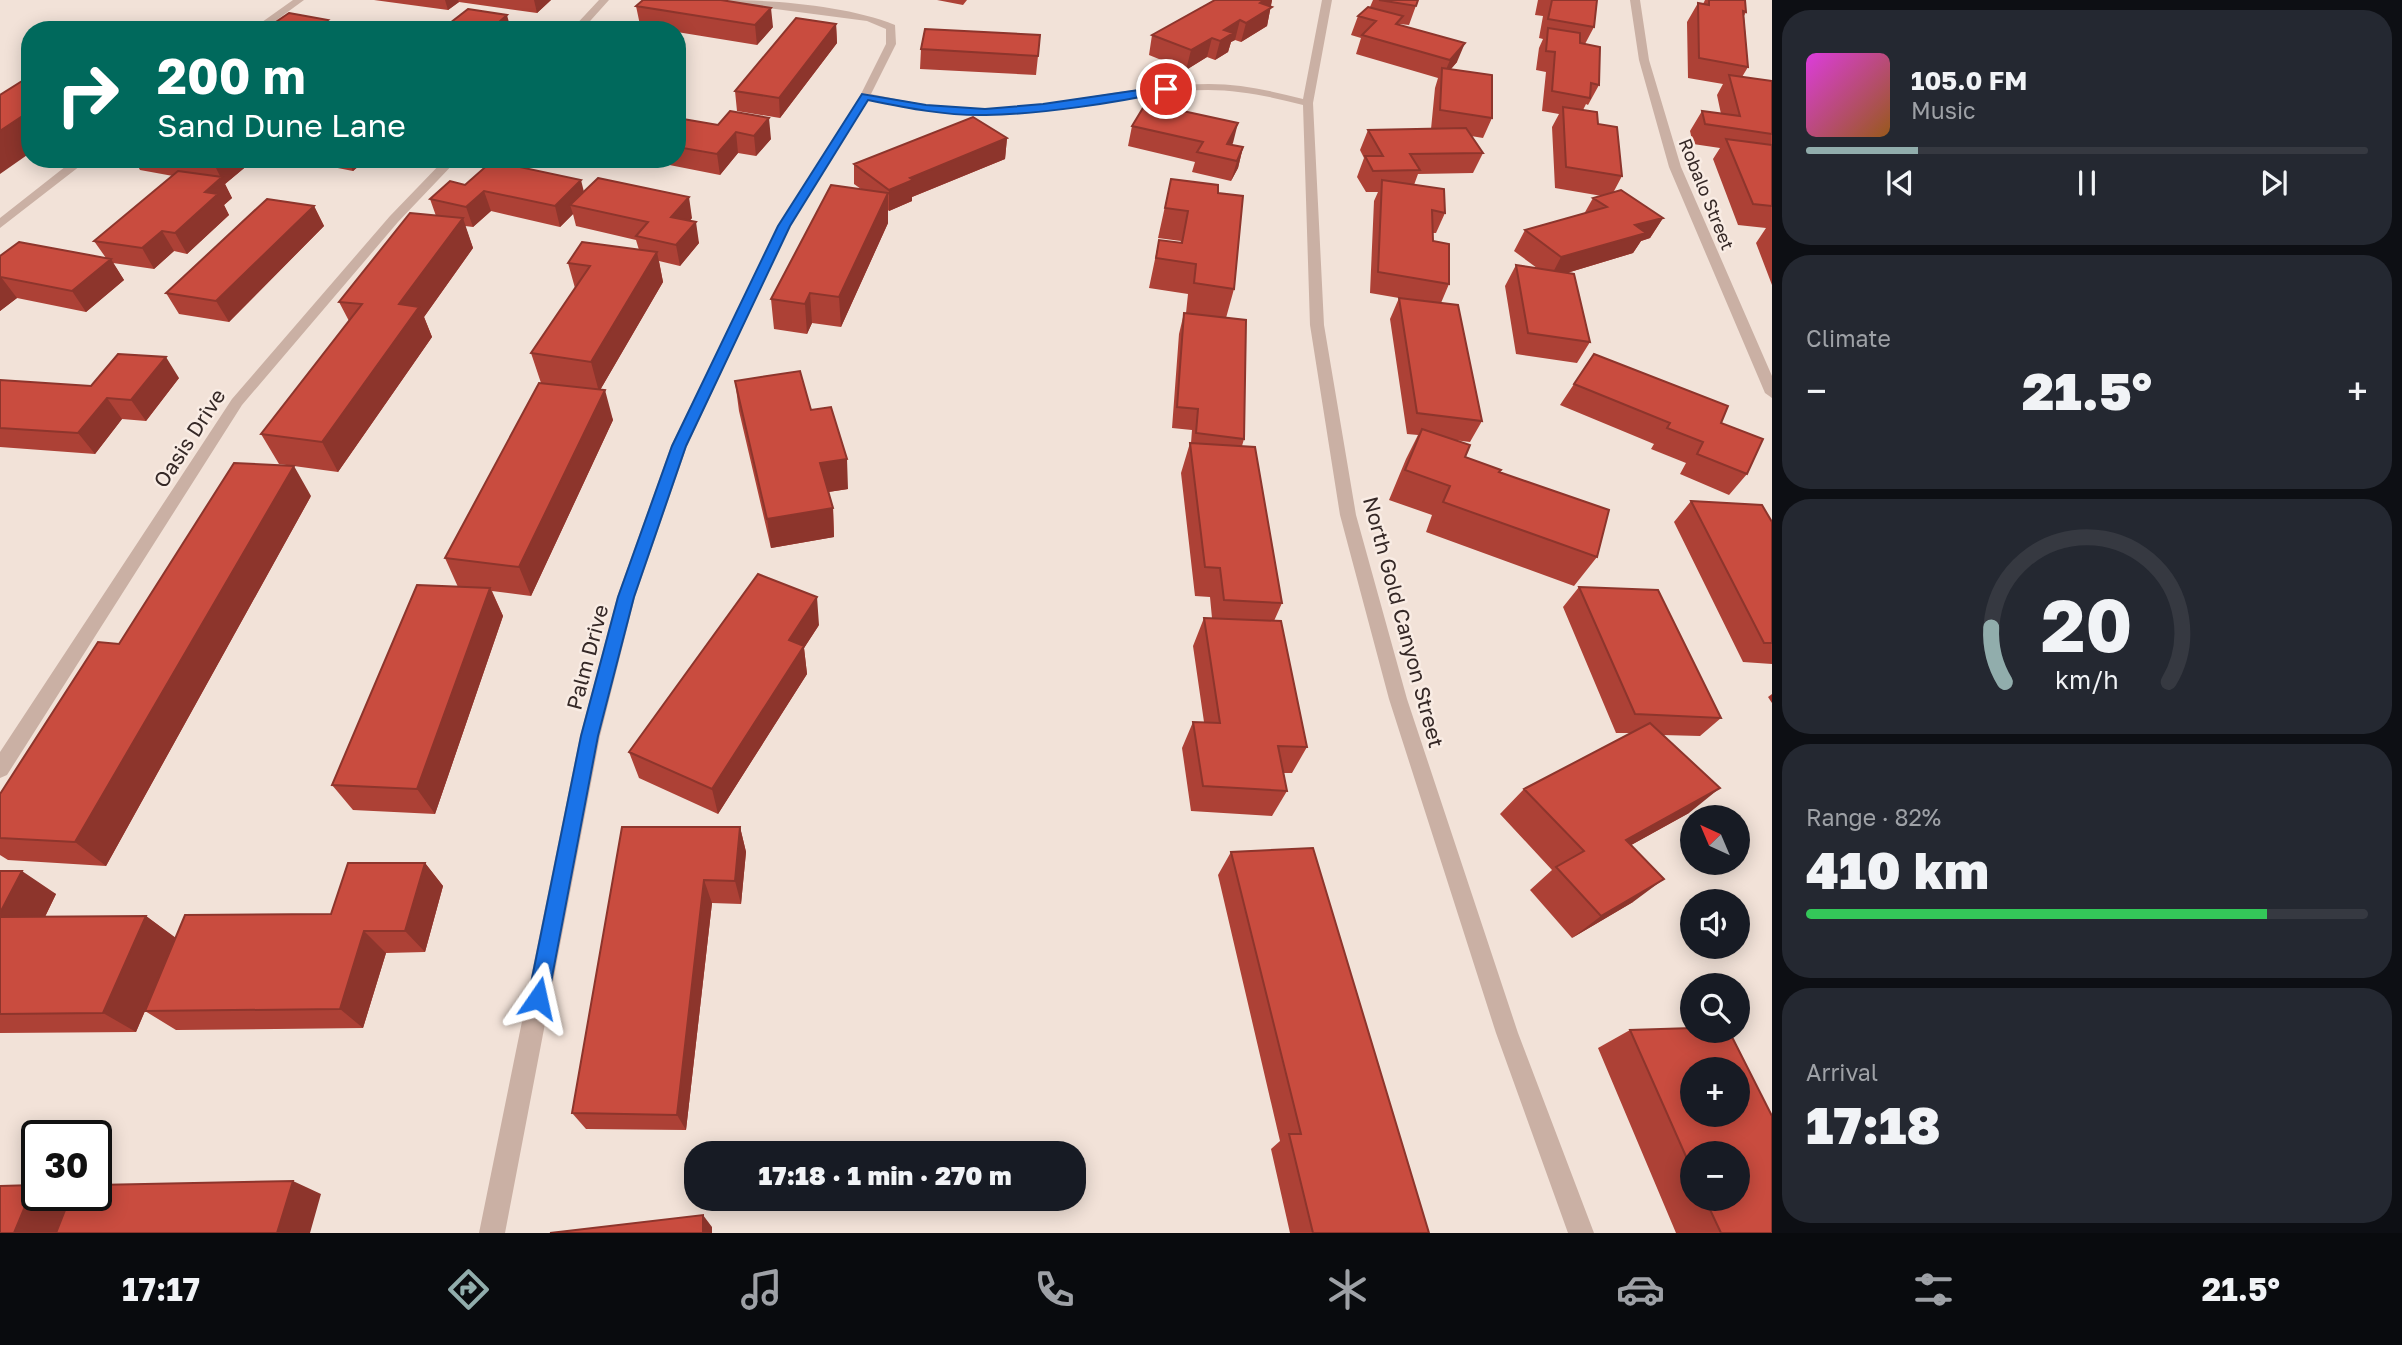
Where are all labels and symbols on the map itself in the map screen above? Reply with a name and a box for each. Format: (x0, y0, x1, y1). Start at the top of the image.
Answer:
pin (1136, 59, 1196, 119)
street label: Robalo Street (1675, 135, 1739, 253)
street label: Oasis Drive (147, 384, 231, 492)
street label: North Gold Canyon Street (1358, 494, 1450, 750)
street label: Palm Drive (560, 601, 614, 713)
north arrow (1680, 805, 1750, 875)
position arrow (501, 961, 575, 1035)
speed limit sign: 30 (21, 1120, 112, 1211)

